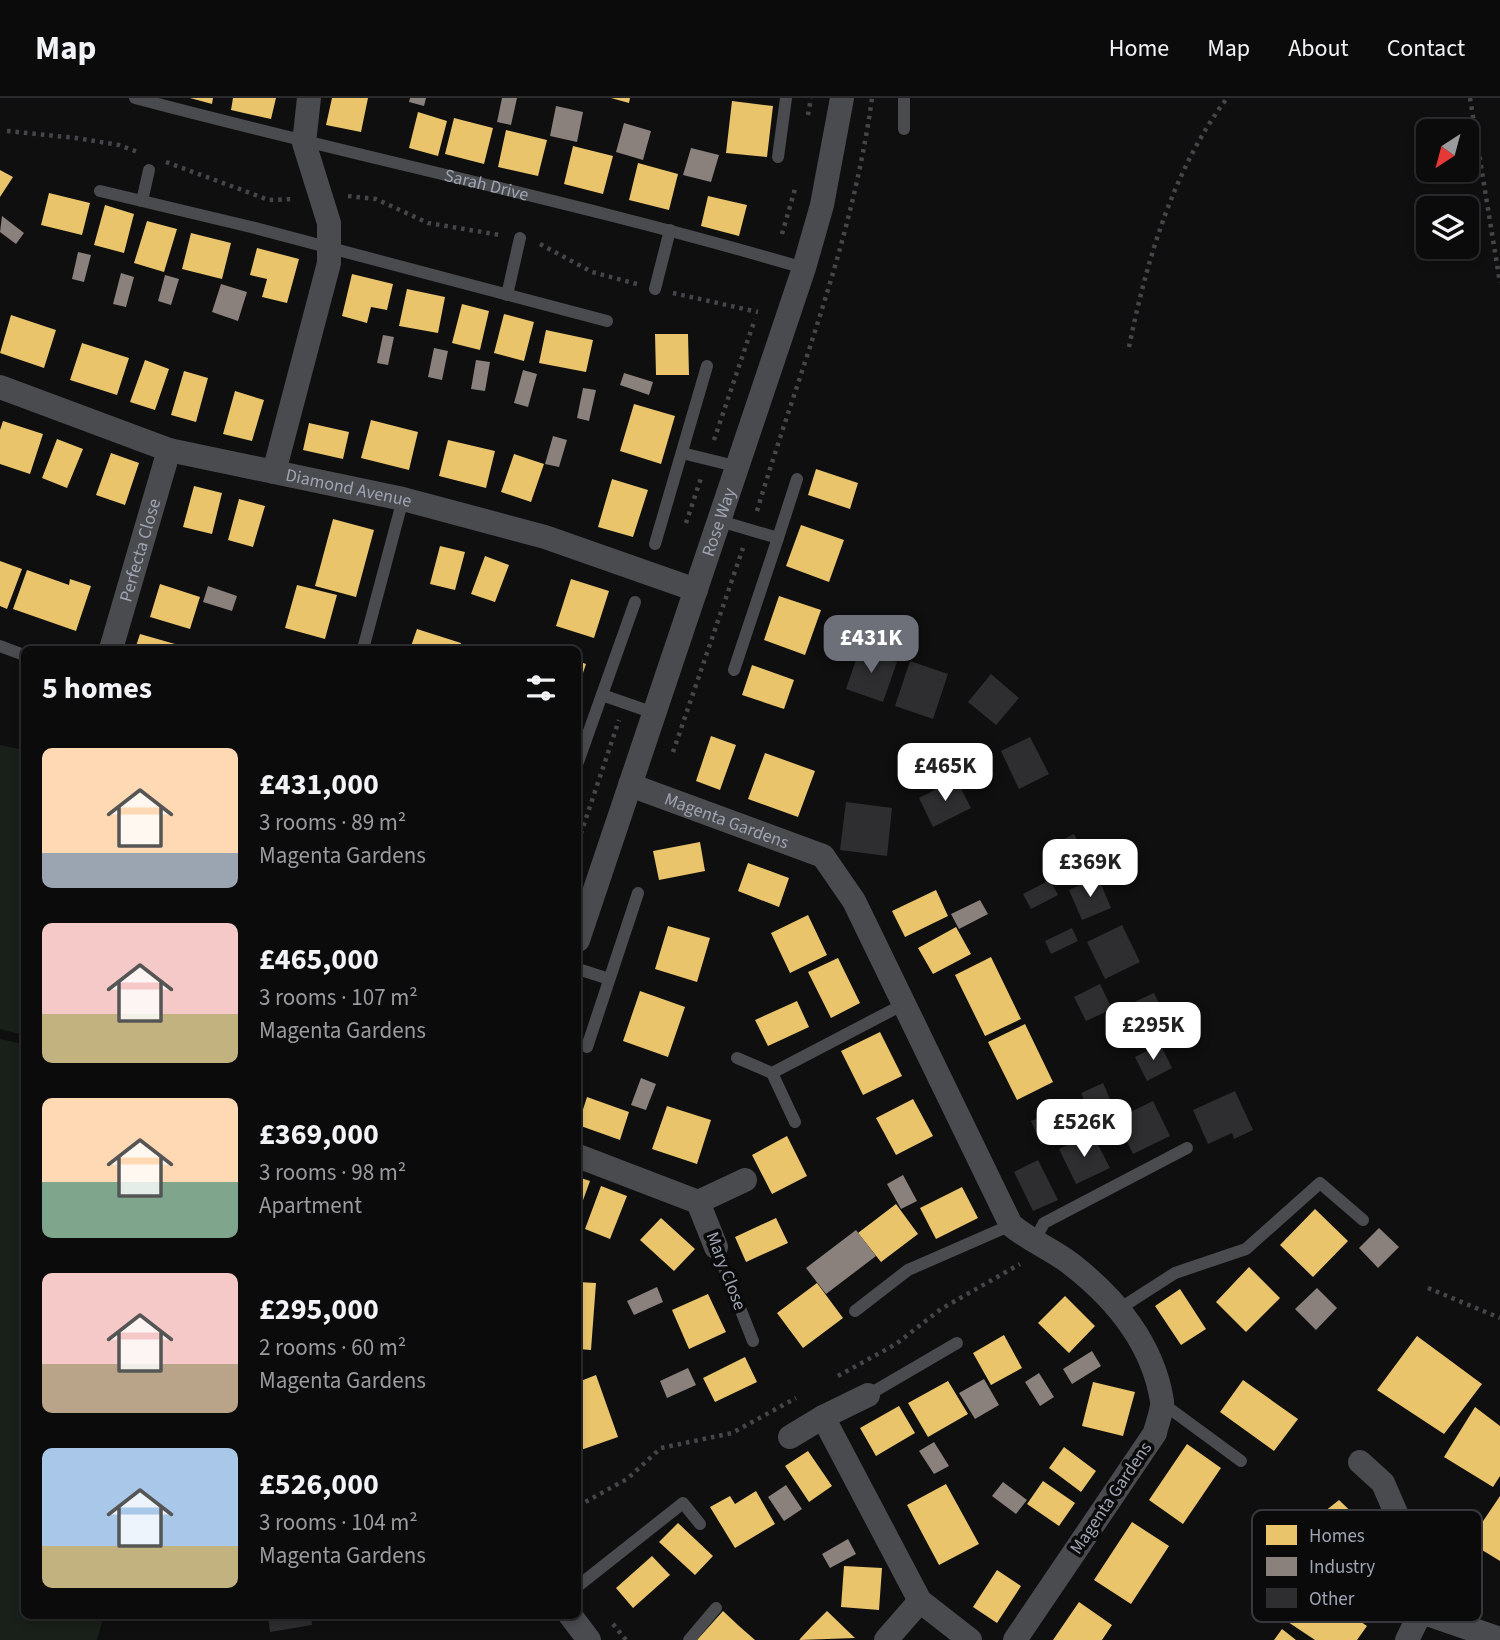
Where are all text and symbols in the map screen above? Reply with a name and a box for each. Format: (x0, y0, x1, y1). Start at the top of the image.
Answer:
text: Map (35, 25, 96, 72)
text: Home (1109, 31, 1169, 66)
text: Map (1207, 31, 1250, 66)
text: About (1288, 31, 1349, 66)
text: Contact (1387, 31, 1465, 66)
north arrow (1416, 119, 1479, 182)
map controls (1416, 119, 1479, 259)
street label: Sarah Drive (442, 163, 531, 207)
button: layers (1416, 196, 1479, 259)
street label: Diamond Avenue (283, 462, 415, 513)
street label: Rose Way (695, 484, 742, 560)
street label: Perfecta Close (113, 495, 167, 605)
pin: £431K (822, 616, 920, 675)
text: £431K (840, 621, 902, 654)
text: 5 homes (42, 667, 152, 710)
icon: filters (522, 669, 560, 707)
pin: £465K (896, 744, 994, 803)
text: £465K (914, 749, 976, 782)
text: £431,000 (259, 763, 379, 806)
icon: home (98, 776, 182, 860)
street label: Magenta Gardens (661, 786, 792, 855)
text: 3 rooms · 89 m² (259, 806, 406, 839)
text: Magenta Gardens (259, 839, 426, 872)
pin: £369K (1041, 840, 1139, 899)
text: £369K (1059, 845, 1121, 878)
text: £465,000 (259, 938, 379, 981)
icon: home (98, 951, 182, 1035)
text: 3 rooms · 107 m² (259, 981, 418, 1014)
pin: £295K (1104, 1002, 1202, 1062)
text: £295K (1122, 1008, 1184, 1041)
text: Magenta Gardens (259, 1014, 426, 1047)
pin: £526K (1035, 1100, 1133, 1159)
text: £526K (1053, 1105, 1115, 1138)
text: £369,000 (259, 1113, 379, 1156)
icon: home (98, 1126, 182, 1210)
text: 3 rooms · 98 m² (259, 1156, 406, 1189)
text: Apartment (259, 1189, 362, 1222)
street label: Mary Close (700, 1228, 752, 1314)
text: £295,000 (259, 1288, 379, 1331)
icon: home (98, 1301, 182, 1385)
text: 2 rooms · 60 m² (259, 1331, 406, 1364)
text: Magenta Gardens (259, 1364, 426, 1397)
street label: Magenta Gardens (1064, 1437, 1158, 1559)
text: £526,000 (259, 1463, 379, 1506)
icon: home (98, 1476, 182, 1560)
text: 3 rooms · 104 m² (259, 1506, 418, 1539)
legend (1252, 1510, 1482, 1622)
text: Homes (1309, 1523, 1365, 1550)
text: Magenta Gardens (259, 1539, 426, 1572)
text: Industry (1309, 1554, 1375, 1581)
text: Other (1309, 1586, 1355, 1613)

